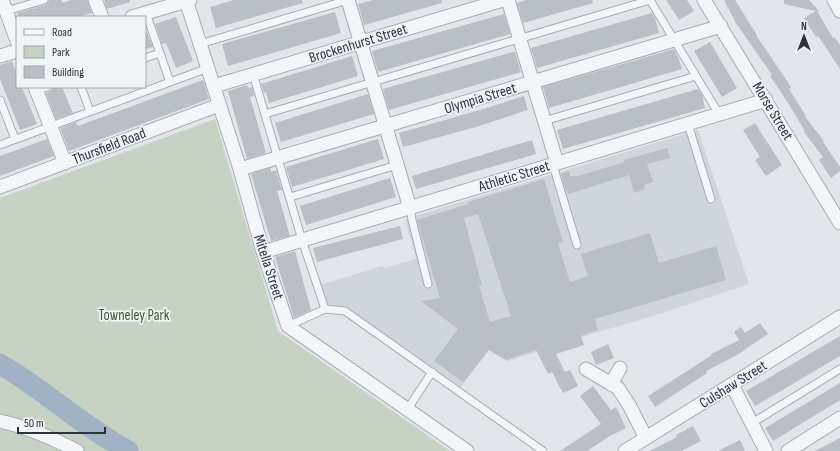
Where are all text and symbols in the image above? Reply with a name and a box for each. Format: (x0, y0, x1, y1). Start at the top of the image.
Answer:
legend (16, 16, 146, 88)
north arrow (784, 16, 824, 56)
street label: Brockenhurst Street (307, 19, 410, 67)
text: N (801, 20, 807, 33)
text: Road (52, 25, 72, 40)
text: Park (52, 45, 70, 60)
text: Building (52, 65, 84, 80)
street label: Olympia Street (442, 78, 519, 118)
street label: Morse Street (748, 79, 798, 144)
street label: Thursfield Road (70, 124, 149, 169)
street label: Athletic Street (475, 157, 553, 197)
street label: Mitella Street (249, 232, 288, 303)
park label: Towneley Park (99, 306, 170, 325)
street label: Culshaw Street (696, 356, 771, 413)
scale bar (18, 409, 105, 435)
text: 50 m (24, 416, 44, 431)

